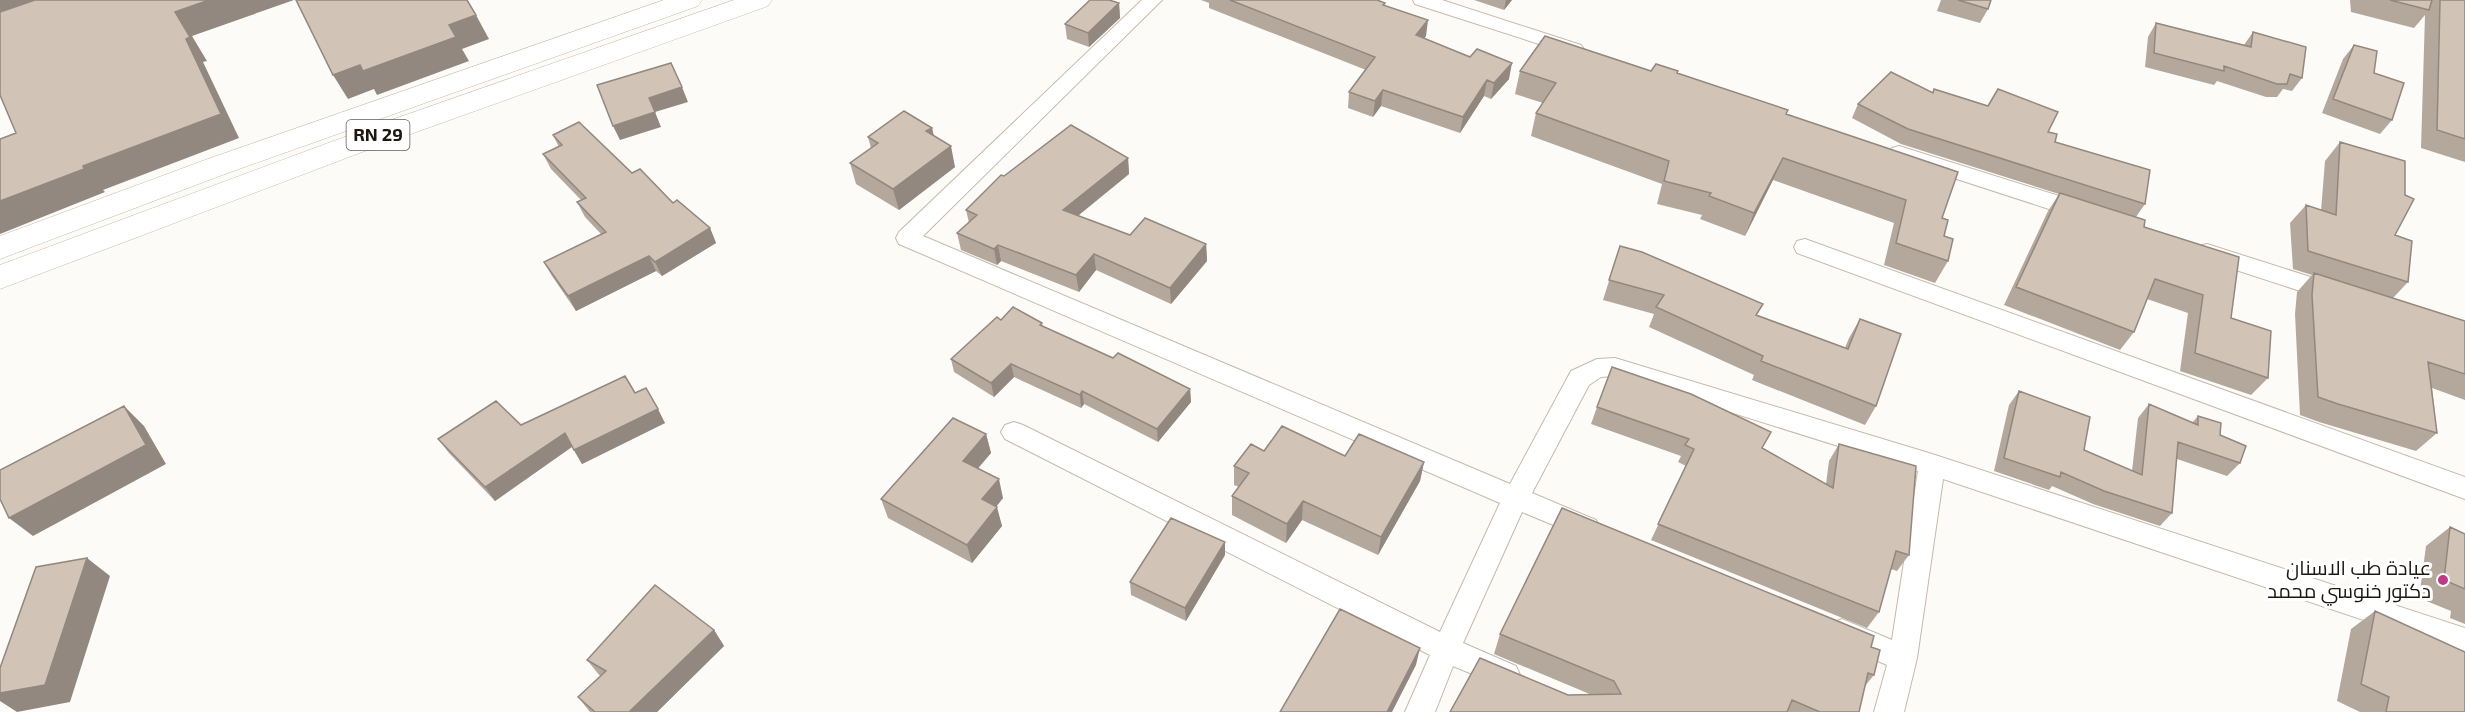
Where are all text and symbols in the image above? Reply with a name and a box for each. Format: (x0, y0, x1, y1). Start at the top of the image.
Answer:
road number: RN 29 (346, 120, 410, 150)
place label: عيادة طب الاسنان دكتور خنوسي محمد (2267, 555, 2431, 606)
marker: عيادة طب الاسنان دكتور خنوسي محمد (2436, 573, 2450, 587)

